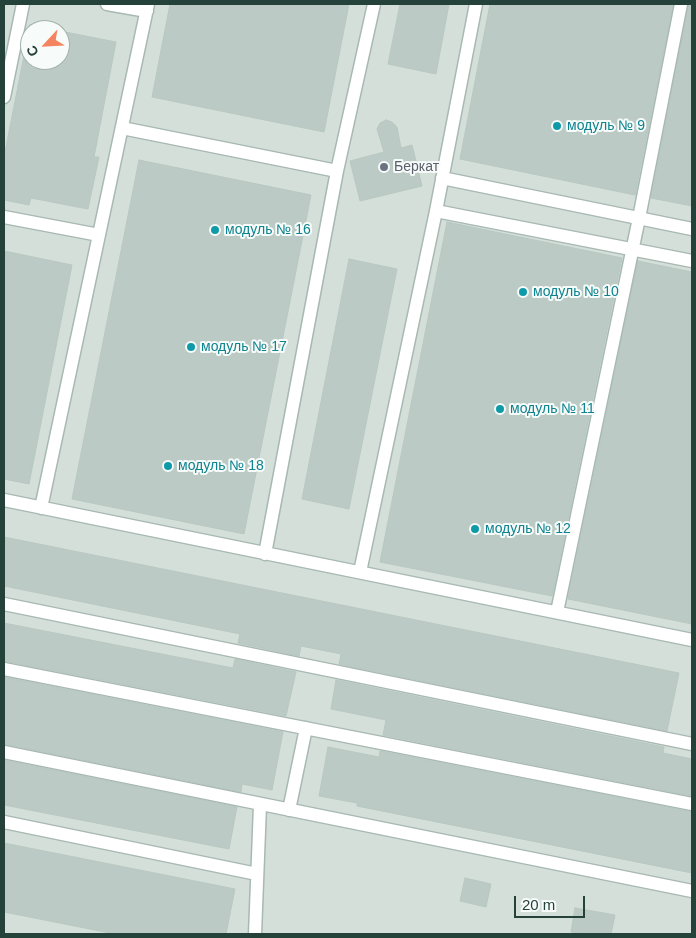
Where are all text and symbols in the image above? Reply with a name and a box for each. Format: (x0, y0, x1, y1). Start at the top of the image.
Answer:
north arrow (20, 20, 70, 70)
text: С (23, 43, 42, 59)
place label: модуль № 9 (567, 118, 645, 134)
marker: модуль № 9 (551, 120, 563, 132)
place label: Беркат (394, 159, 439, 175)
marker: Беркат (378, 161, 390, 173)
place label: модуль № 16 (225, 222, 311, 238)
marker: модуль № 16 (209, 224, 221, 236)
place label: модуль № 10 (533, 284, 619, 300)
marker: модуль № 10 (517, 286, 529, 298)
place label: модуль № 17 (201, 339, 287, 355)
marker: модуль № 17 (185, 341, 197, 353)
place label: модуль № 11 (510, 401, 595, 417)
marker: модуль № 11 (494, 403, 506, 415)
place label: модуль № 18 (178, 458, 264, 474)
marker: модуль № 18 (162, 460, 174, 472)
place label: модуль № 12 (485, 521, 571, 537)
marker: модуль № 12 (469, 523, 481, 535)
scale bar (516, 886, 587, 918)
text: 20 m (522, 896, 555, 913)

